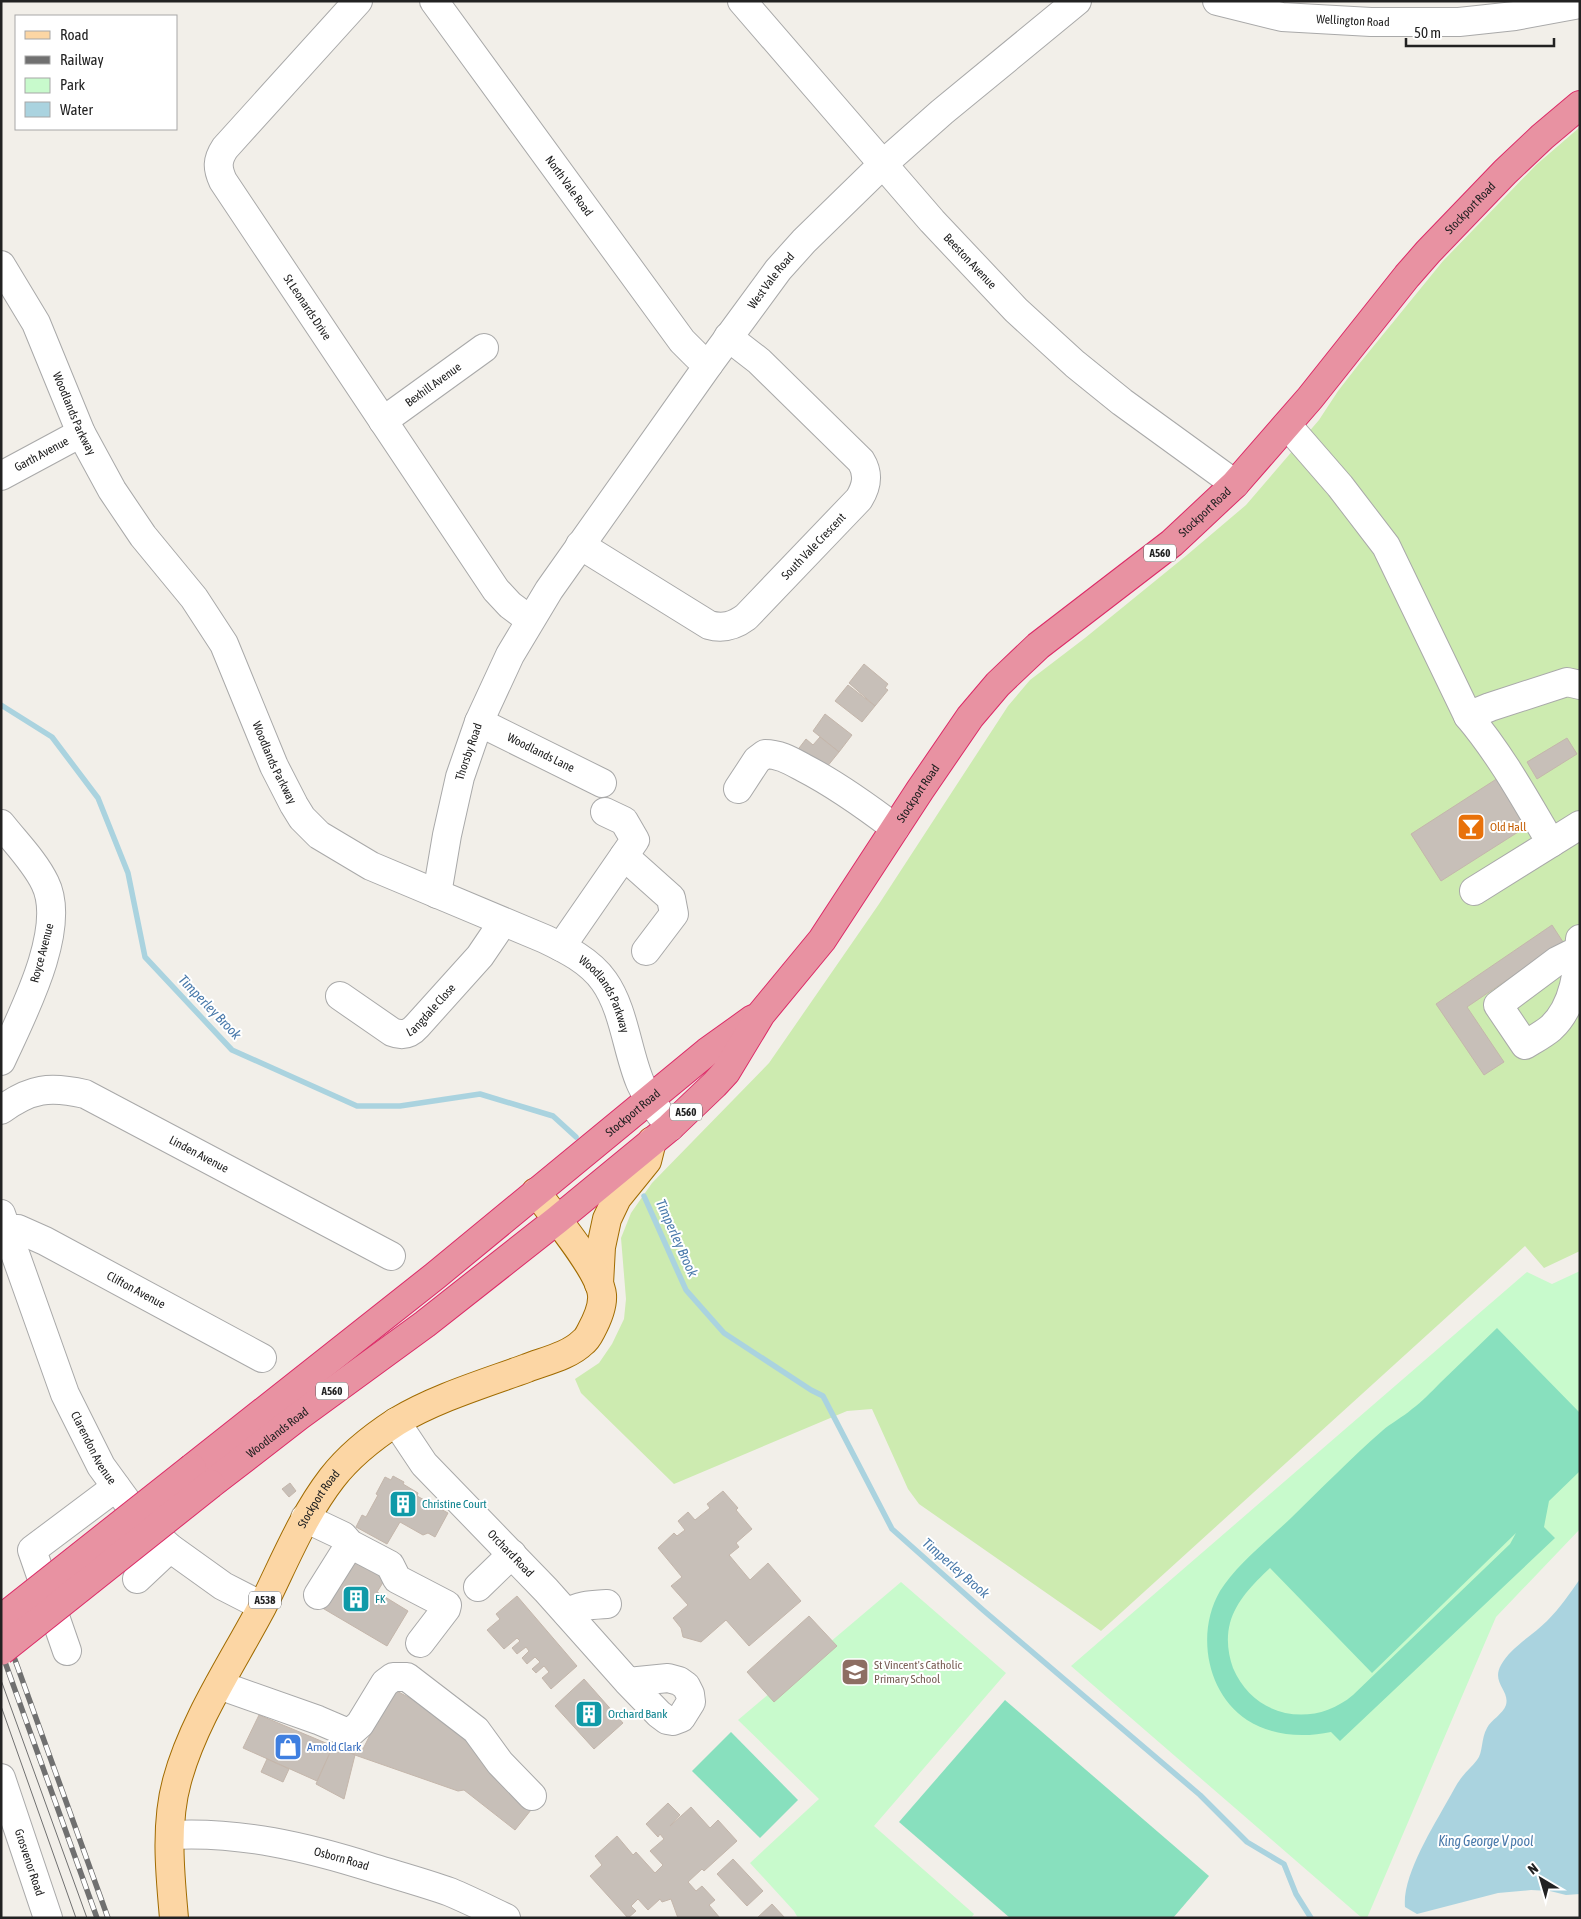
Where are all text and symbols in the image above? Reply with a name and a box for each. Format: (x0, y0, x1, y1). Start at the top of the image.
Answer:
street label: Wellington Road (1316, 12, 1390, 29)
legend (15, 15, 178, 130)
scale bar (1406, 15, 1554, 47)
text: 50 m (1414, 24, 1441, 41)
text: Road (60, 26, 89, 43)
text: Railway (60, 51, 104, 68)
text: Park (60, 76, 85, 93)
text: Water (60, 101, 93, 118)
street label: North Vale Road (542, 153, 596, 219)
street label: Stockport Road (1442, 179, 1498, 237)
street label: Beeston Avenue (941, 231, 999, 292)
street label: West Vale Road (745, 250, 797, 311)
street label: St Leonards Drive (280, 272, 334, 343)
street label: Bexhill Avenue (402, 360, 464, 410)
street label: Woodlands Parkway (50, 370, 99, 457)
street label: Garth Avenue (12, 434, 71, 474)
street label: Stockport Road (1176, 484, 1234, 540)
street label: South Vale Crescent (779, 510, 849, 582)
road number: A560 (1144, 544, 1176, 562)
street label: Woodlands Parkway (249, 719, 299, 806)
street label: Thorsby Road (453, 721, 485, 781)
street label: Woodlands Lane (505, 730, 577, 775)
street label: Stockport Road (894, 762, 942, 825)
bar icon: Old Hall (1456, 812, 1486, 842)
place label: Old Hall (1490, 820, 1527, 834)
street label: Royce Avenue (27, 922, 57, 984)
street label: Woodlands Parkway (576, 953, 632, 1034)
water label: Timperley Brook (175, 971, 245, 1043)
street label: Langdale Close (404, 981, 458, 1039)
street label: Stockport Road (603, 1086, 663, 1140)
road number: A560 (670, 1104, 702, 1120)
street label: Linden Avenue (167, 1133, 231, 1176)
water label: Timperley Brook (653, 1197, 702, 1280)
street label: Clifton Avenue (104, 1269, 168, 1312)
road number: A560 (316, 1382, 348, 1400)
street label: Woodlands Road (244, 1404, 311, 1461)
street label: Clarendon Avenue (68, 1409, 119, 1487)
street label: Stockport Road (295, 1467, 343, 1531)
building icon: Christine Court (388, 1489, 418, 1519)
place label: Christine Court (422, 1497, 487, 1511)
street label: Orchard Road (485, 1527, 537, 1580)
water label: Timperley Brook (919, 1535, 993, 1602)
building icon: FK (341, 1584, 371, 1614)
road number: A538 (249, 1592, 281, 1608)
place label: FK (375, 1592, 386, 1606)
school or university icon: St Vincent's Catholic Primary School (840, 1657, 870, 1687)
place label: St Vincent's Catholic Primary School (874, 1658, 962, 1686)
building icon: Orchard Bank (574, 1699, 604, 1729)
place label: Orchard Bank (608, 1707, 668, 1721)
shop icon: Arnold Clark (273, 1732, 303, 1762)
place label: Arnold Clark (307, 1740, 362, 1754)
street label: Grosvenor Road (12, 1827, 47, 1898)
water label: King George V pool (1438, 1833, 1534, 1849)
street label: Osborn Road (313, 1844, 371, 1873)
north arrow (1516, 1854, 1566, 1904)
text: N (1525, 1860, 1541, 1878)

